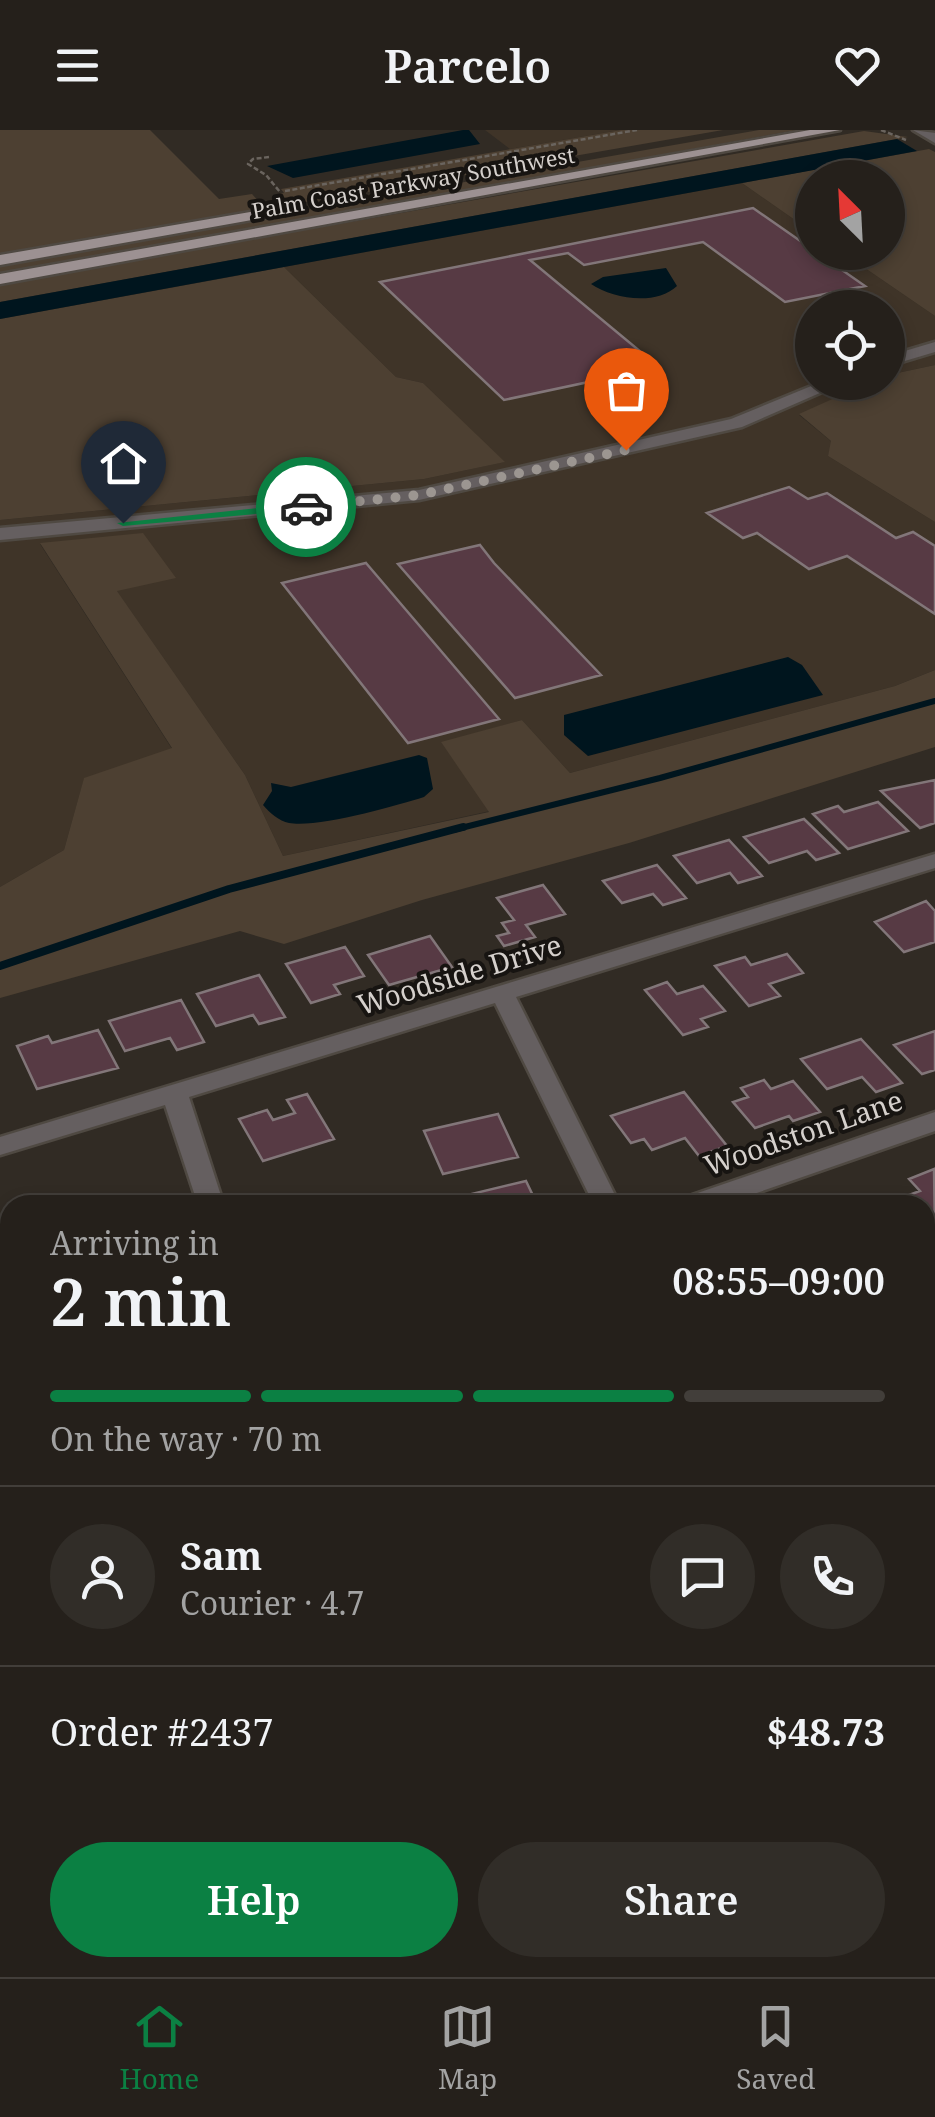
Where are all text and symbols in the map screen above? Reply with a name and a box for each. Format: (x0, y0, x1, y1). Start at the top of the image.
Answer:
text: Parcelo (384, 35, 551, 96)
icon: menu (50, 38, 105, 93)
icon: heart (830, 38, 885, 93)
street label: Palm Coast Parkway Southwest (249, 139, 577, 225)
north arrow (795, 160, 905, 270)
map controls (795, 160, 905, 400)
button: locate (795, 290, 905, 400)
pin (584, 348, 669, 451)
icon: bag (599, 363, 654, 418)
pin (81, 421, 166, 524)
icon: home (96, 436, 151, 491)
courier (256, 457, 356, 557)
icon: car (279, 480, 334, 535)
street label: Woodside Drive (352, 925, 566, 1023)
street label: Woodston Lane (699, 1080, 907, 1184)
text: Arriving in (50, 1221, 219, 1264)
text: 08:55–09:00 (672, 1254, 885, 1306)
text: 2 min (50, 1257, 232, 1345)
text: On the way · 70 m (50, 1417, 322, 1460)
button: person (50, 1524, 155, 1629)
button: chat (650, 1524, 755, 1629)
button: phone (780, 1524, 885, 1629)
text: Sam (180, 1529, 262, 1581)
text: Courier · 4.7 (180, 1581, 364, 1624)
text: Order #2437 (50, 1705, 274, 1757)
text: $48.73 (766, 1705, 885, 1757)
button: Help (50, 1842, 458, 1957)
button: Share (478, 1842, 885, 1957)
tab: Home (119, 1999, 199, 2097)
tab: Map (438, 1999, 497, 2097)
tab: Saved (736, 1999, 816, 2097)

